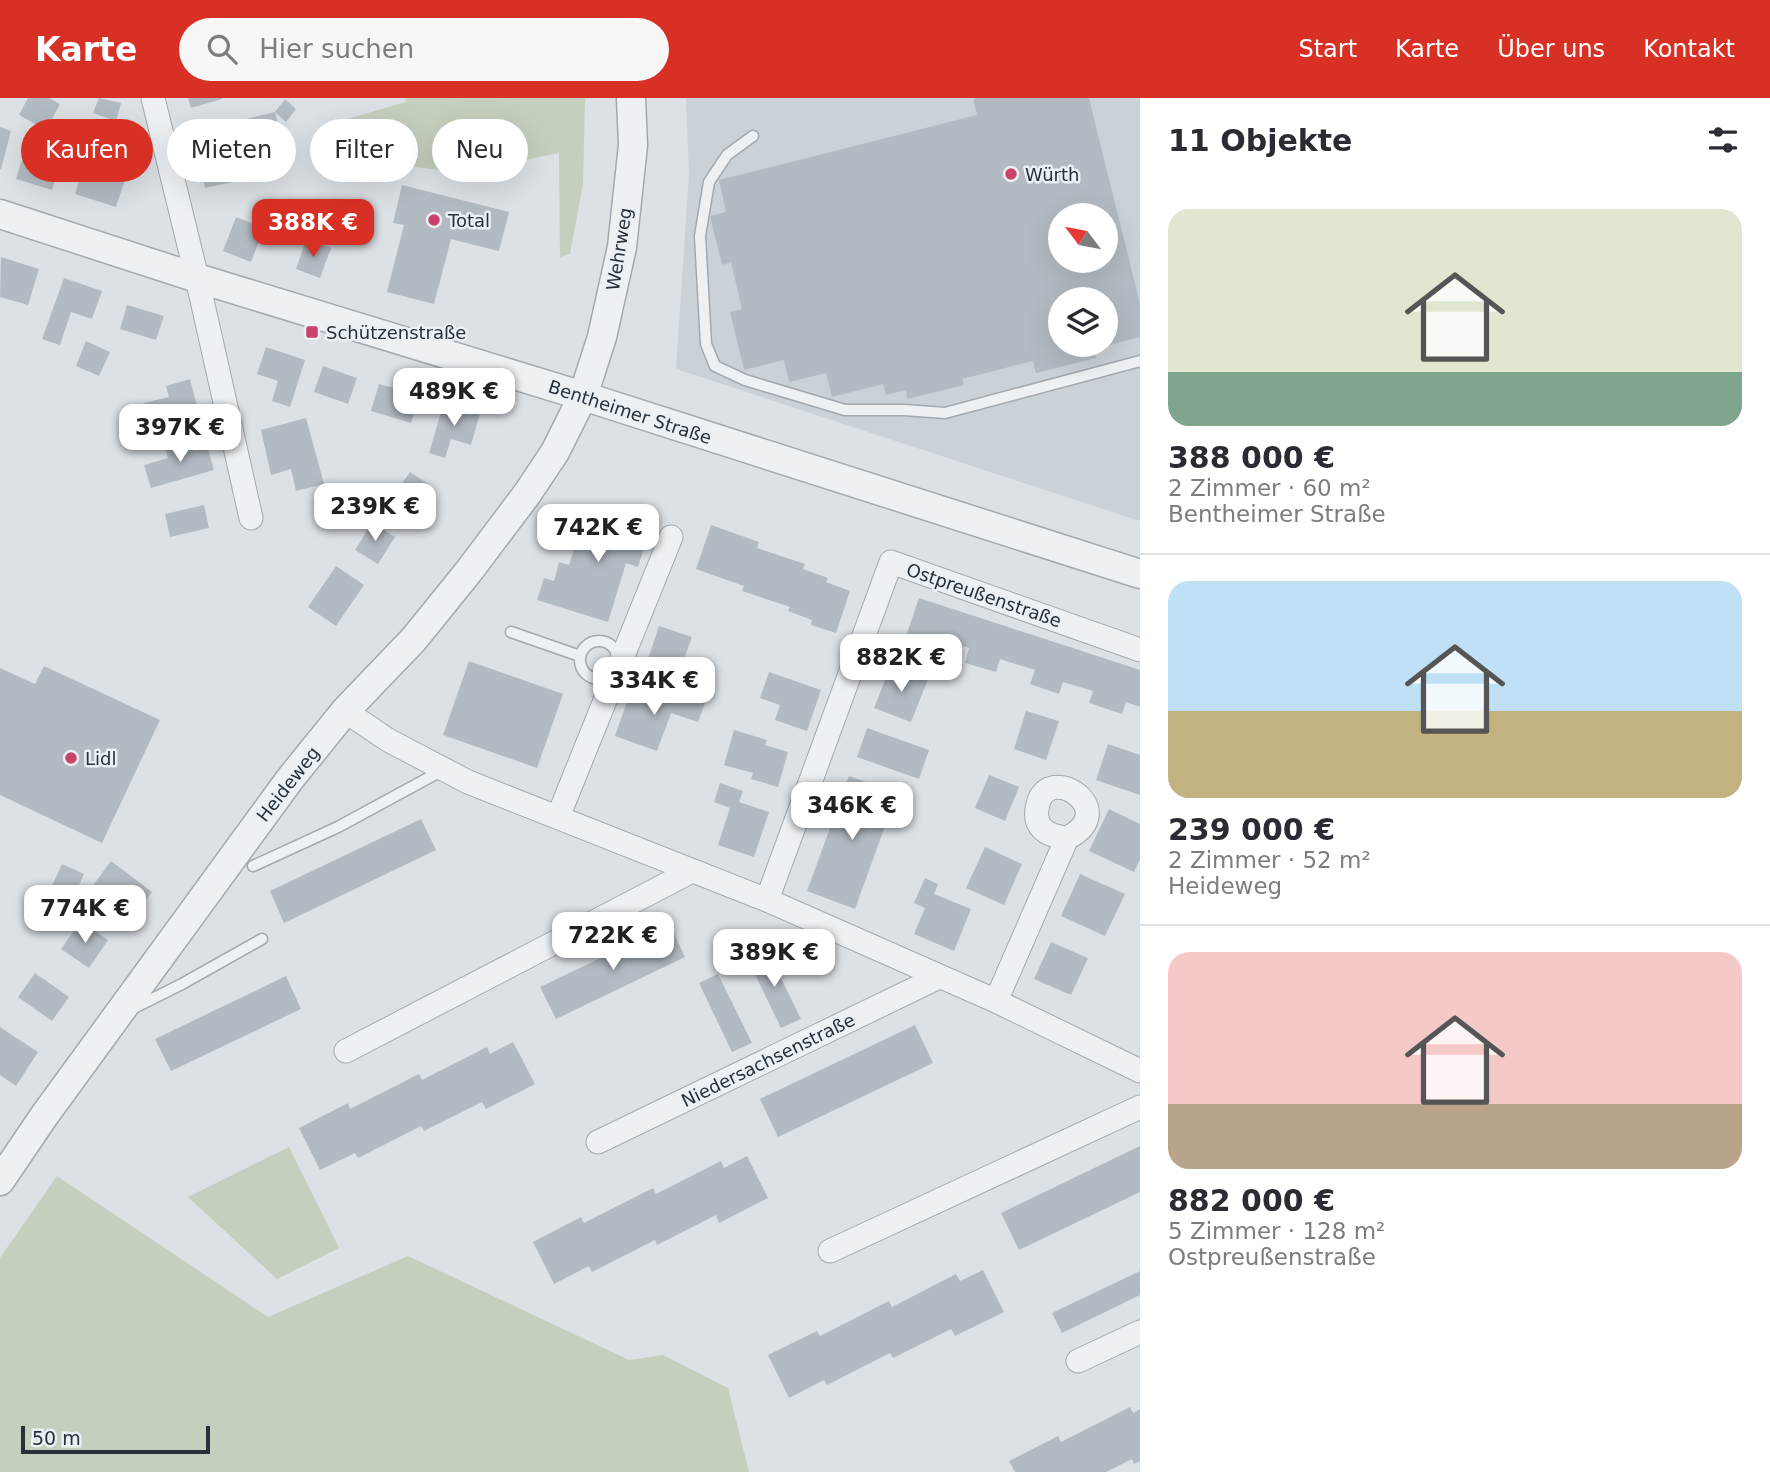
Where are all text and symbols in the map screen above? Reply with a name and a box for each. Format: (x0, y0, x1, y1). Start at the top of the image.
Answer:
search box (179, 18, 669, 81)
text: Karte (35, 30, 137, 69)
icon: search (203, 30, 241, 68)
text: Hier suchen (259, 34, 414, 64)
text: Start (1298, 35, 1357, 63)
text: Karte (1395, 35, 1459, 63)
text: Über uns (1497, 35, 1605, 63)
text: Kontakt (1643, 35, 1735, 63)
chip: Kaufen (21, 119, 153, 182)
chip: Mieten (167, 119, 296, 182)
chip: Filter (310, 119, 418, 182)
chip: Neu (432, 119, 528, 182)
icon: filters (1704, 121, 1742, 159)
text: 11 Objekte (1168, 123, 1352, 158)
place label: Würth (1025, 164, 1079, 185)
marker: Würth (1003, 166, 1019, 182)
pin: 388K € (256, 200, 370, 259)
north arrow (1048, 203, 1118, 273)
map controls (1048, 203, 1118, 357)
street label: Wehrweg (602, 206, 636, 292)
text: 388K € (268, 209, 358, 235)
place label: Total (447, 210, 490, 231)
marker: Total (426, 212, 442, 228)
icon: home (1392, 254, 1518, 380)
button: layers (1048, 287, 1118, 357)
place label: Schützenstraße (326, 322, 466, 343)
marker: Schützenstraße (304, 324, 320, 340)
pin: 489K € (397, 368, 511, 428)
street label: Bentheimer Straße (546, 376, 714, 448)
text: 489K € (409, 378, 499, 404)
pin: 397K € (123, 404, 237, 464)
text: 397K € (135, 414, 225, 440)
text: 388 000 € (1168, 440, 1335, 475)
text: 2 Zimmer · 60 m² (1168, 475, 1371, 501)
pin: 239K € (318, 484, 432, 543)
text: 239K € (330, 493, 420, 519)
text: Bentheimer Straße (1168, 501, 1386, 527)
pin: 742K € (541, 504, 655, 564)
text: 742K € (553, 514, 643, 540)
street label: Ostpreußenstraße (904, 559, 1064, 631)
icon: home (1392, 626, 1518, 752)
pin: 882K € (844, 634, 958, 694)
text: 882K € (856, 644, 946, 670)
pin: 334K € (597, 658, 711, 717)
text: 334K € (609, 667, 699, 693)
street label: Heideweg (252, 742, 324, 826)
place label: Lidl (85, 748, 116, 769)
marker: Lidl (63, 750, 79, 766)
pin: 346K € (795, 782, 909, 842)
text: 346K € (807, 792, 897, 818)
text: 239 000 € (1168, 812, 1335, 847)
text: 2 Zimmer · 52 m² (1168, 847, 1371, 873)
text: Heideweg (1168, 873, 1282, 899)
pin: 774K € (28, 886, 142, 945)
text: 774K € (40, 895, 130, 921)
pin: 722K € (556, 912, 670, 972)
text: 722K € (568, 922, 658, 948)
pin: 389K € (717, 930, 831, 989)
text: 389K € (729, 939, 819, 965)
icon: home (1392, 997, 1518, 1123)
street label: Niedersachsenstraße (678, 1009, 858, 1111)
text: 882 000 € (1168, 1183, 1335, 1218)
text: 5 Zimmer · 128 m² (1168, 1218, 1385, 1244)
text: Ostpreußenstraße (1168, 1244, 1376, 1270)
scale bar (21, 1423, 210, 1455)
text: 50 m (32, 1427, 81, 1449)

